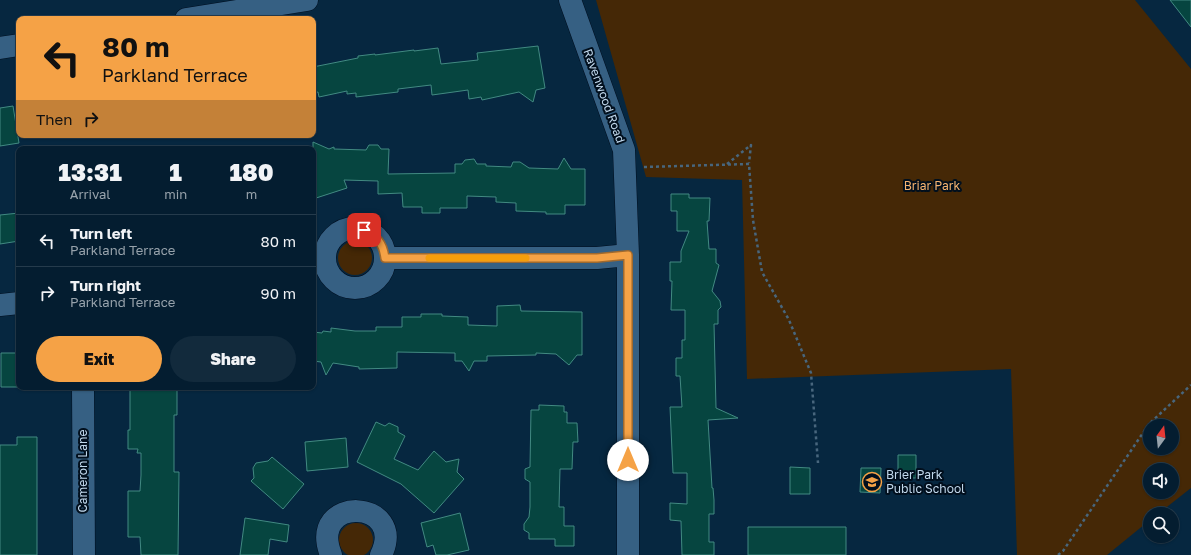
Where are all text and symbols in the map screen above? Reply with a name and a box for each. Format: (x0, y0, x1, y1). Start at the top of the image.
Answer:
text: 80 m (102, 30, 170, 63)
icon: left (36, 32, 88, 84)
street label: Ravenwood Road (580, 47, 628, 145)
text: Parkland Terrace (102, 64, 248, 86)
icon: right (80, 108, 102, 130)
text: Then (36, 110, 72, 128)
text: 13:31 (58, 157, 122, 186)
text: 1 (169, 157, 182, 186)
text: 180 (229, 157, 274, 186)
park label: Briar Park (904, 178, 960, 193)
text: Arrival (70, 186, 110, 202)
text: min (164, 186, 187, 202)
text: m (246, 186, 257, 202)
pin (347, 213, 381, 247)
icon: arrive (353, 219, 375, 241)
text: Turn left (70, 224, 132, 242)
icon: left (36, 230, 58, 252)
text: 80 m (261, 232, 296, 250)
text: Parkland Terrace (70, 242, 175, 258)
text: Turn right (70, 276, 141, 294)
icon: right (36, 282, 58, 304)
text: 90 m (261, 284, 296, 302)
text: Parkland Terrace (70, 294, 175, 310)
button: Exit (36, 336, 162, 382)
button: Share (170, 336, 296, 382)
north arrow (1143, 419, 1179, 455)
map controls (1143, 419, 1179, 543)
street label: Cameron Lane (75, 430, 90, 512)
position arrow (607, 439, 649, 481)
button: sound (1143, 463, 1179, 499)
place label: Brier Park Public School (886, 467, 965, 496)
school or university icon: Brier Park Public School (861, 471, 883, 493)
button: search (1143, 507, 1179, 543)

